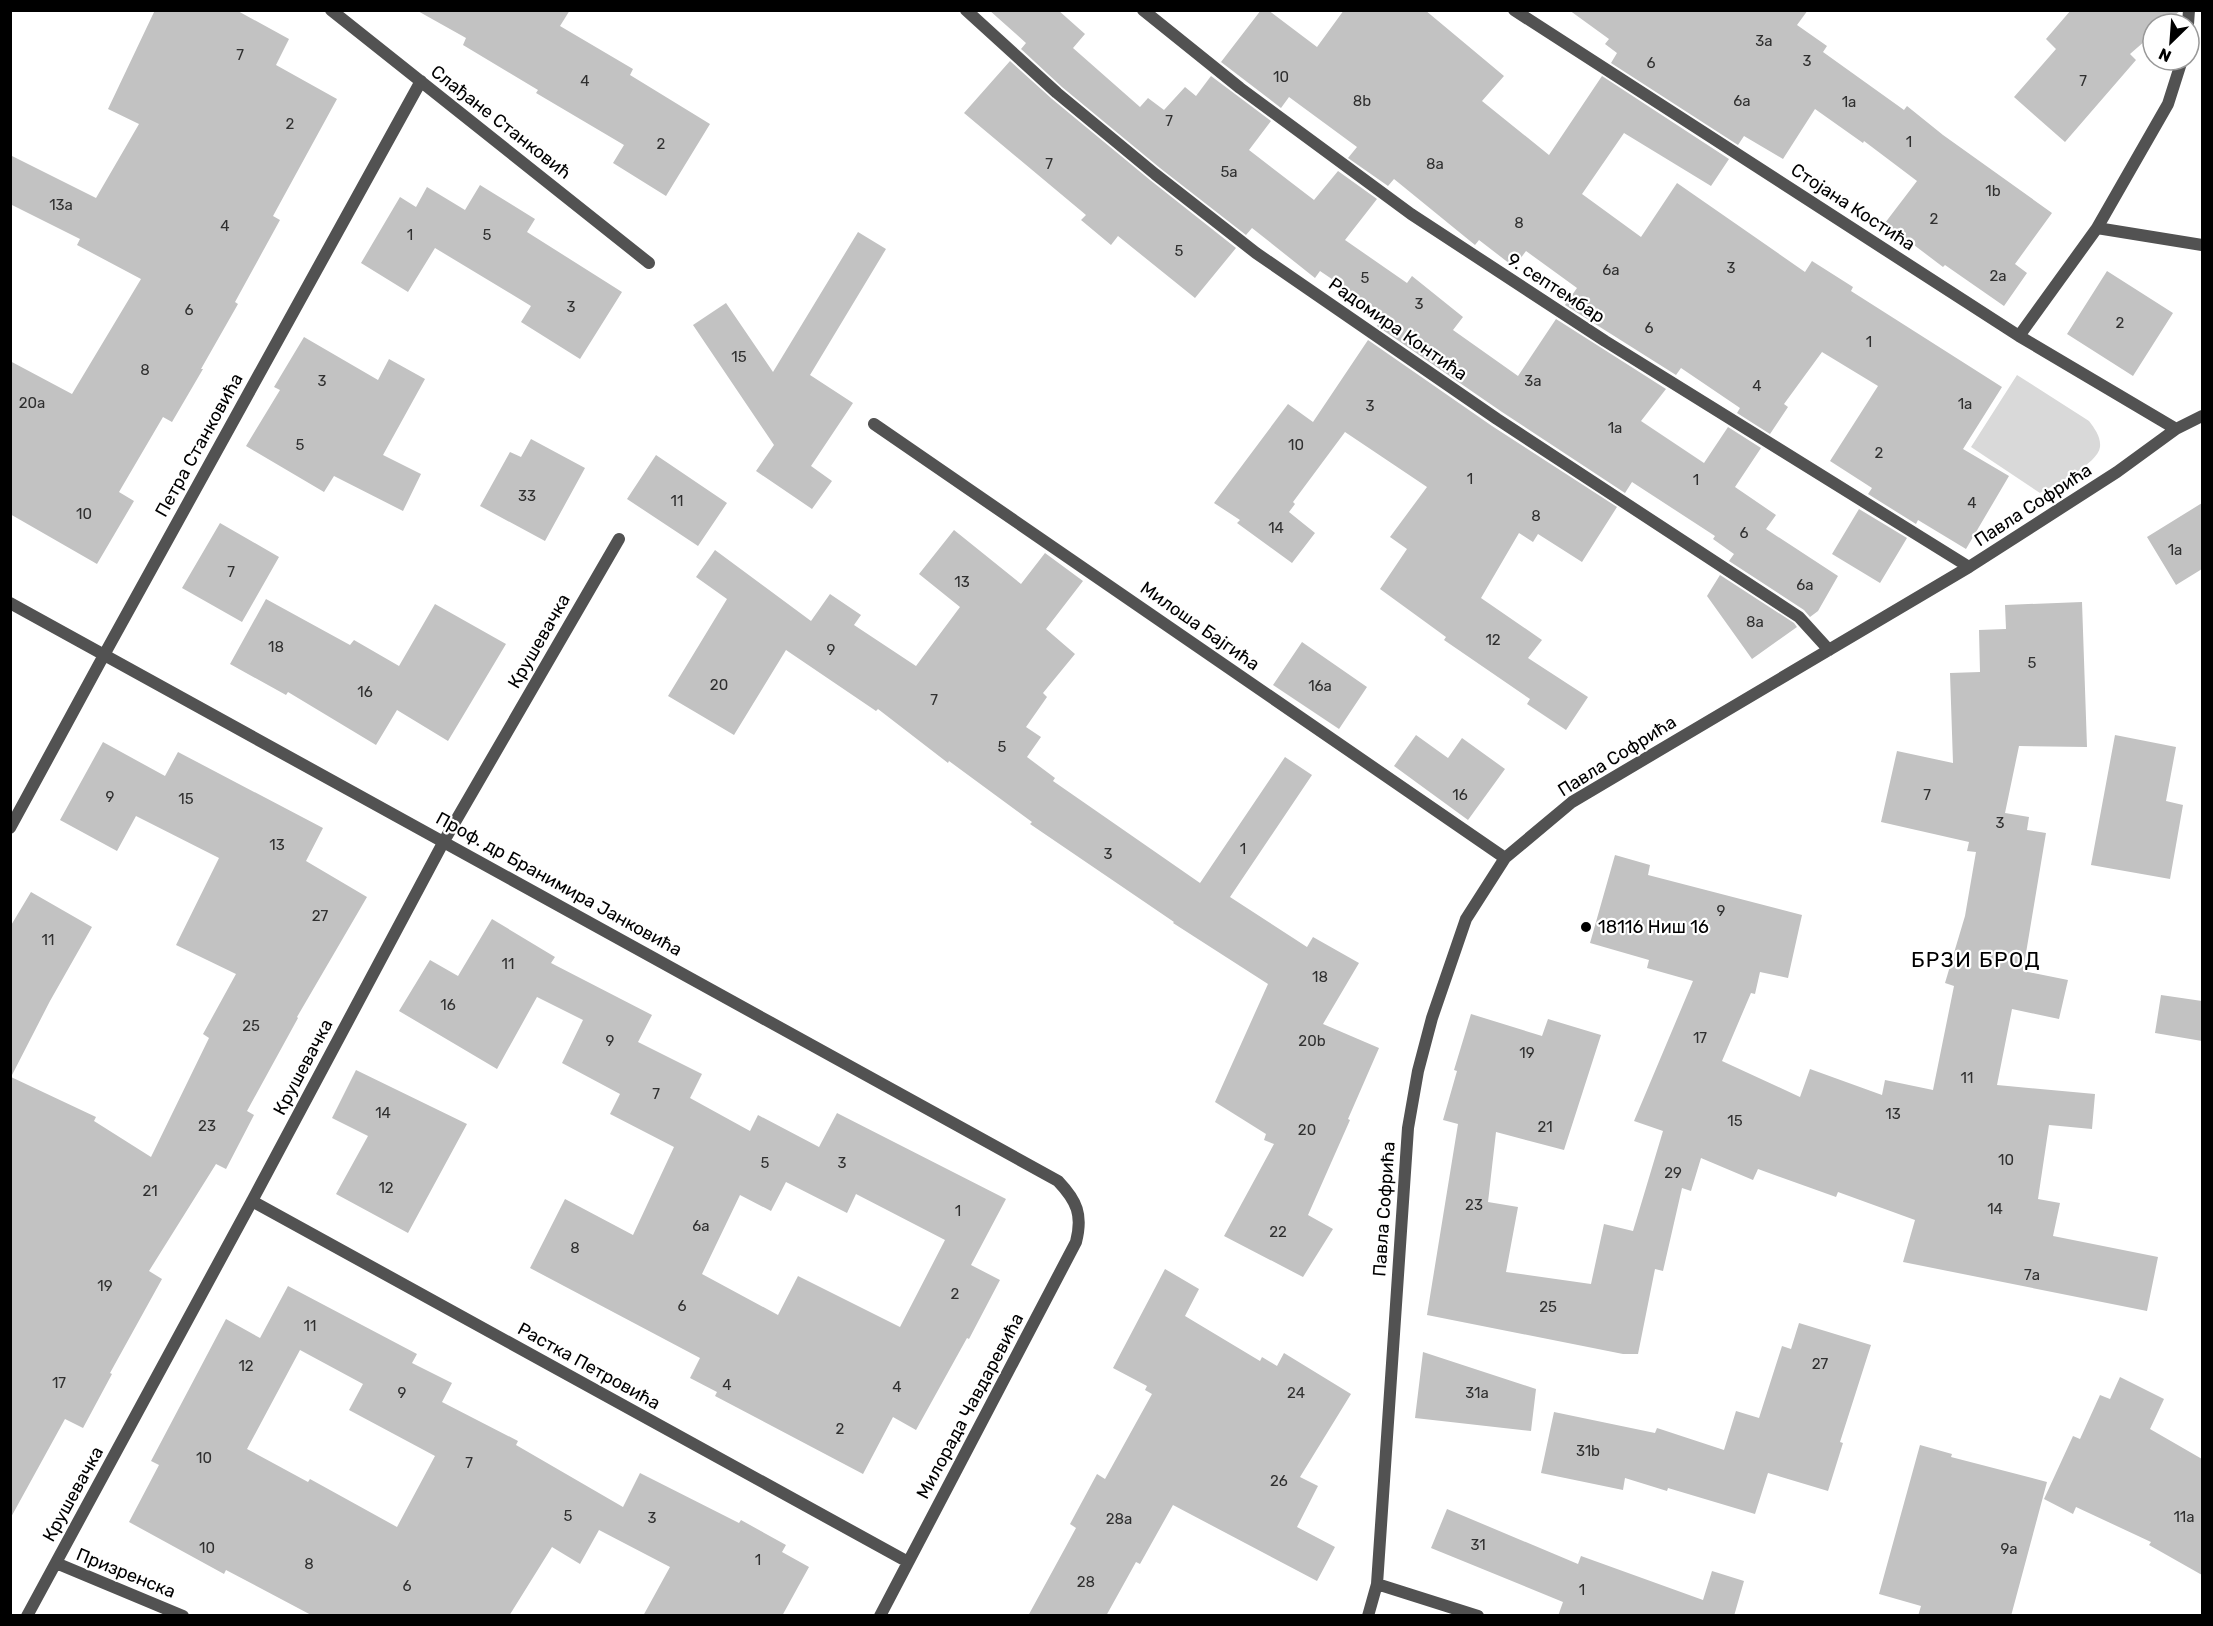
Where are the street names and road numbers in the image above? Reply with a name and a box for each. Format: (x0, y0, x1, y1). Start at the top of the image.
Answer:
street label: Слађане Станковић (426, 60, 576, 184)
street label: Стојана Костића (1787, 159, 1919, 255)
street label: 9. септембар (1503, 248, 1609, 328)
street label: Радомира Контића (1324, 273, 1472, 385)
street label: Петра Станковића (150, 369, 248, 521)
street label: Павла Софрића (1970, 459, 2096, 551)
street label: Милоша Бајгића (1136, 577, 1264, 675)
street label: Крушевачка (503, 590, 575, 692)
street label: Павла Софрића (1554, 711, 1680, 801)
street label: Проф. др Бранимира Јанковића (432, 807, 686, 961)
street label: Крушевачка (269, 1015, 337, 1119)
street label: Павла Софрића (1368, 1141, 1400, 1277)
street label: Милорада Чавдаревића (912, 1309, 1028, 1503)
street label: Растка Петровића (514, 1318, 664, 1414)
street label: Крушевачка (38, 1443, 108, 1545)
street label: Призренска (73, 1543, 179, 1603)

